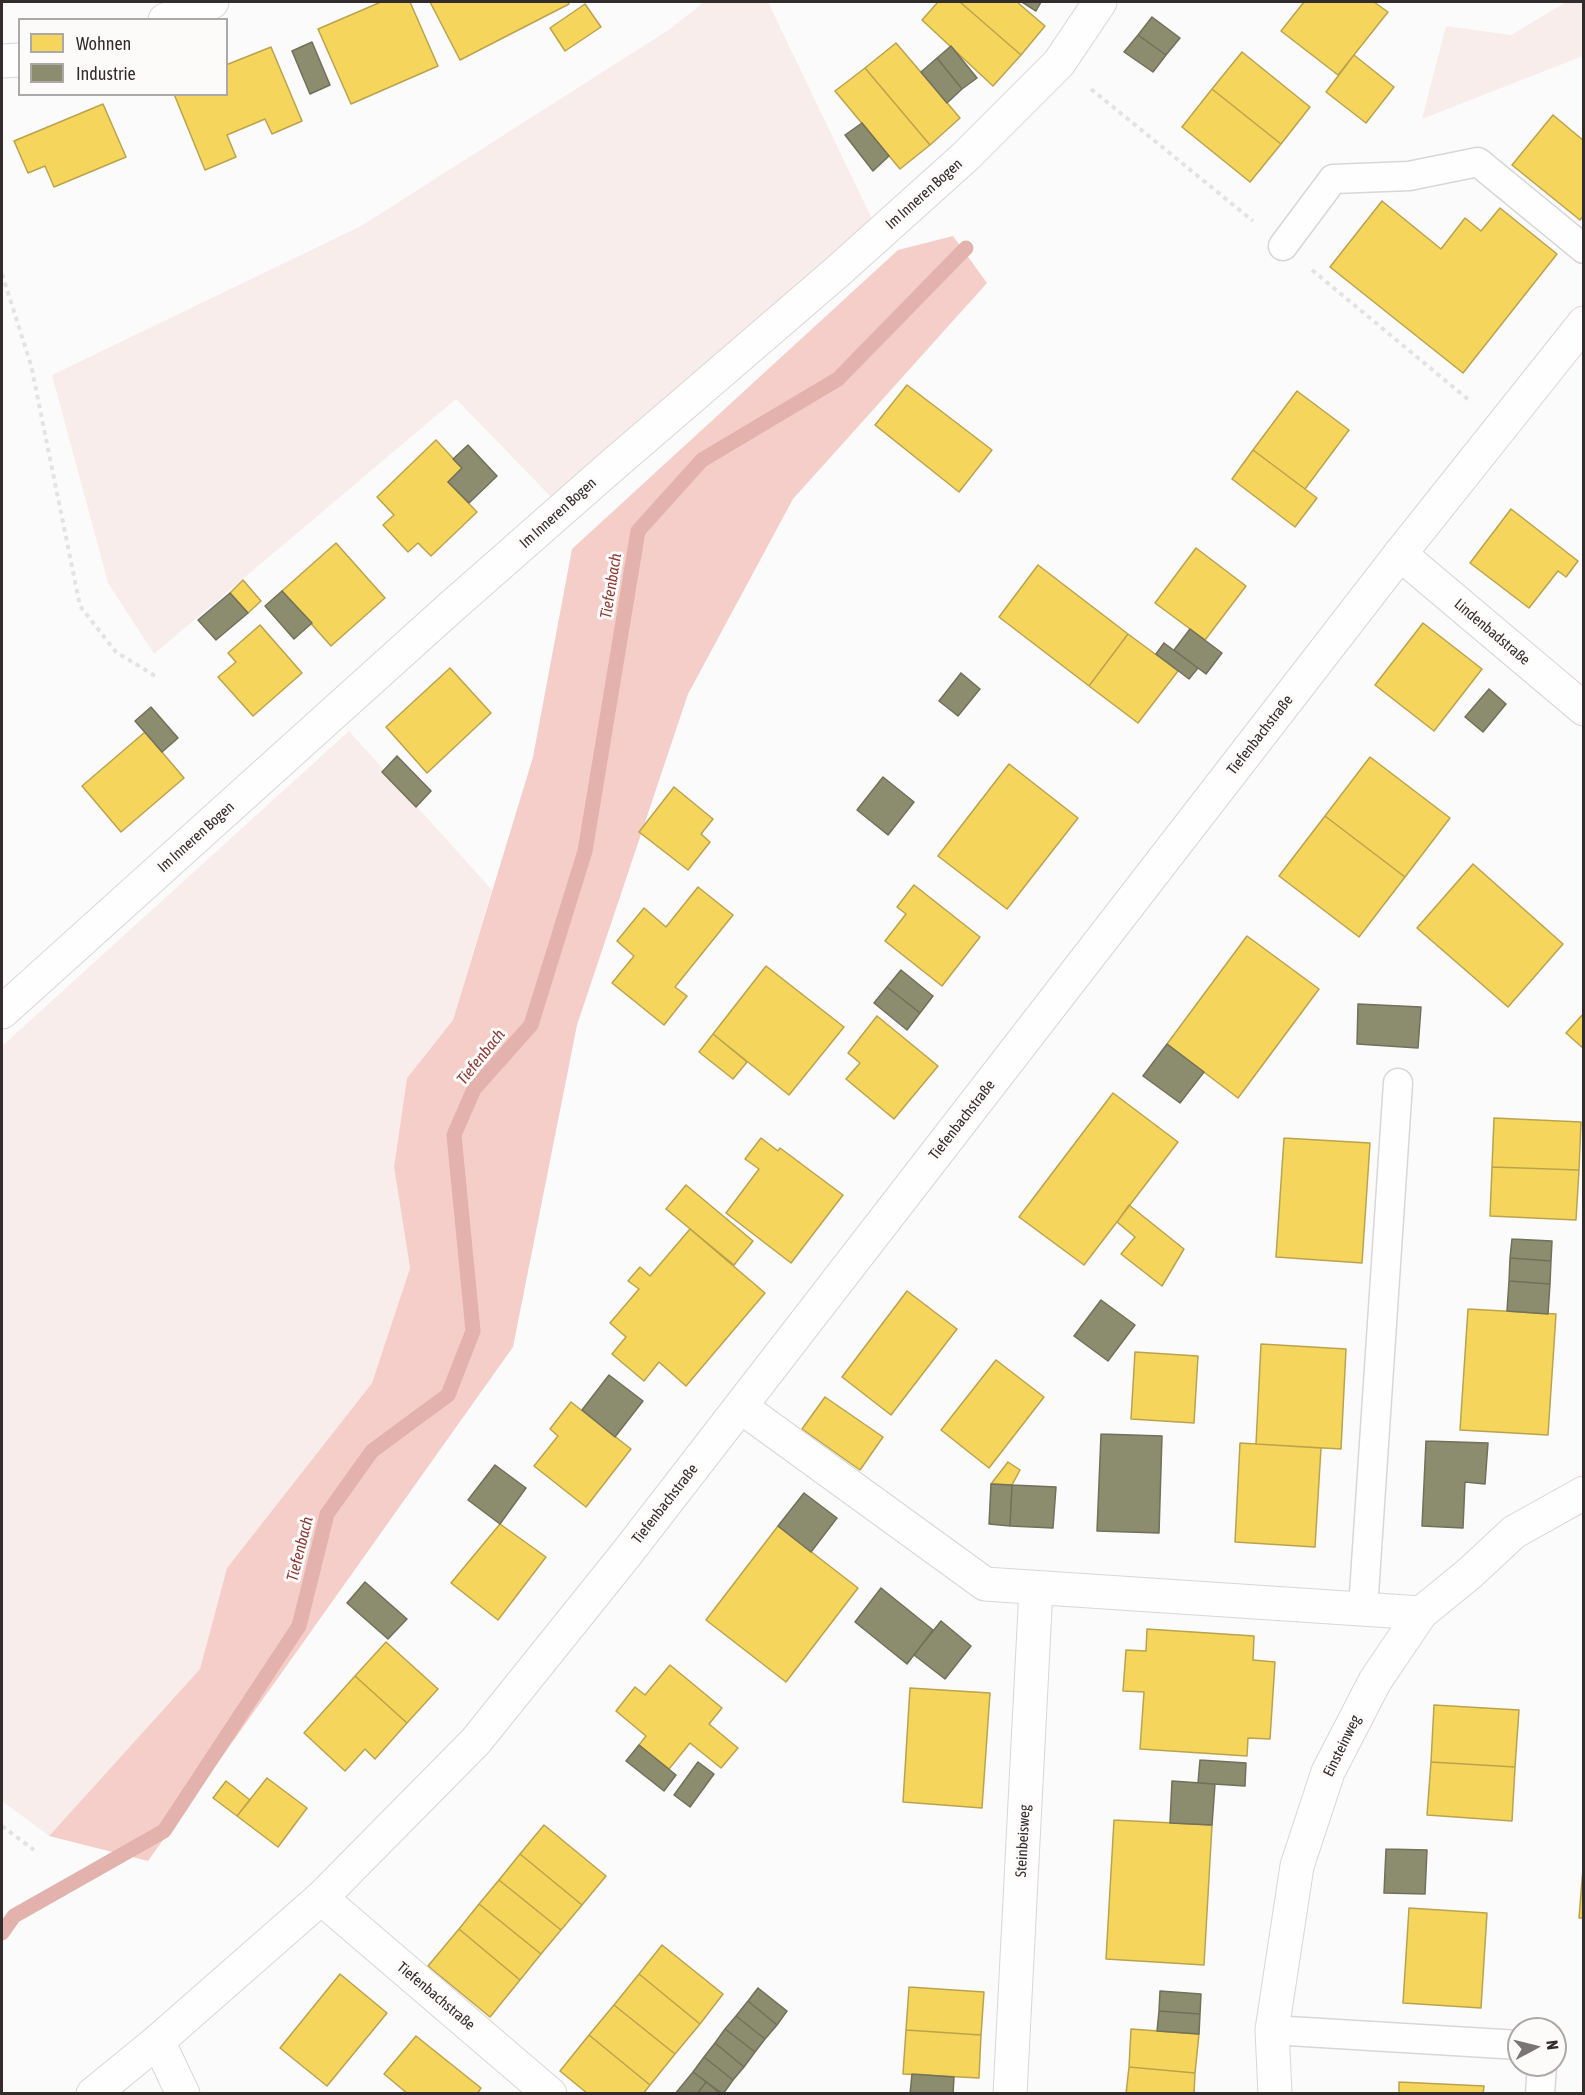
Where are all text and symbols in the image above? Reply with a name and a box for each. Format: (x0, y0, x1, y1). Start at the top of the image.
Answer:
legend (18, 18, 228, 96)
text: Wohnen (76, 33, 131, 54)
text: Industrie (76, 63, 136, 84)
street label: Im Inneren Bogen (882, 155, 966, 233)
street label: Im Inneren Bogen (516, 474, 600, 552)
water label: Tiefenbach (596, 552, 626, 620)
street label: Lindenbadstraße (1450, 595, 1534, 669)
street label: Tiefenbachstraße (1223, 692, 1297, 778)
street label: Im Inneren Bogen (154, 798, 238, 876)
water label: Tiefenbach (453, 1025, 509, 1089)
street label: Tiefenbachstraße (925, 1077, 999, 1163)
street label: Tiefenbachstraße (628, 1461, 702, 1547)
water label: Tiefenbach (283, 1515, 317, 1583)
street label: Einsteinweg (1319, 1712, 1365, 1780)
street label: Steinbeisweg (1012, 1804, 1034, 1878)
street label: Tiefenbachstraße (393, 1958, 479, 2034)
north arrow (1507, 2017, 1567, 2077)
text: N (1543, 2039, 1562, 2051)

